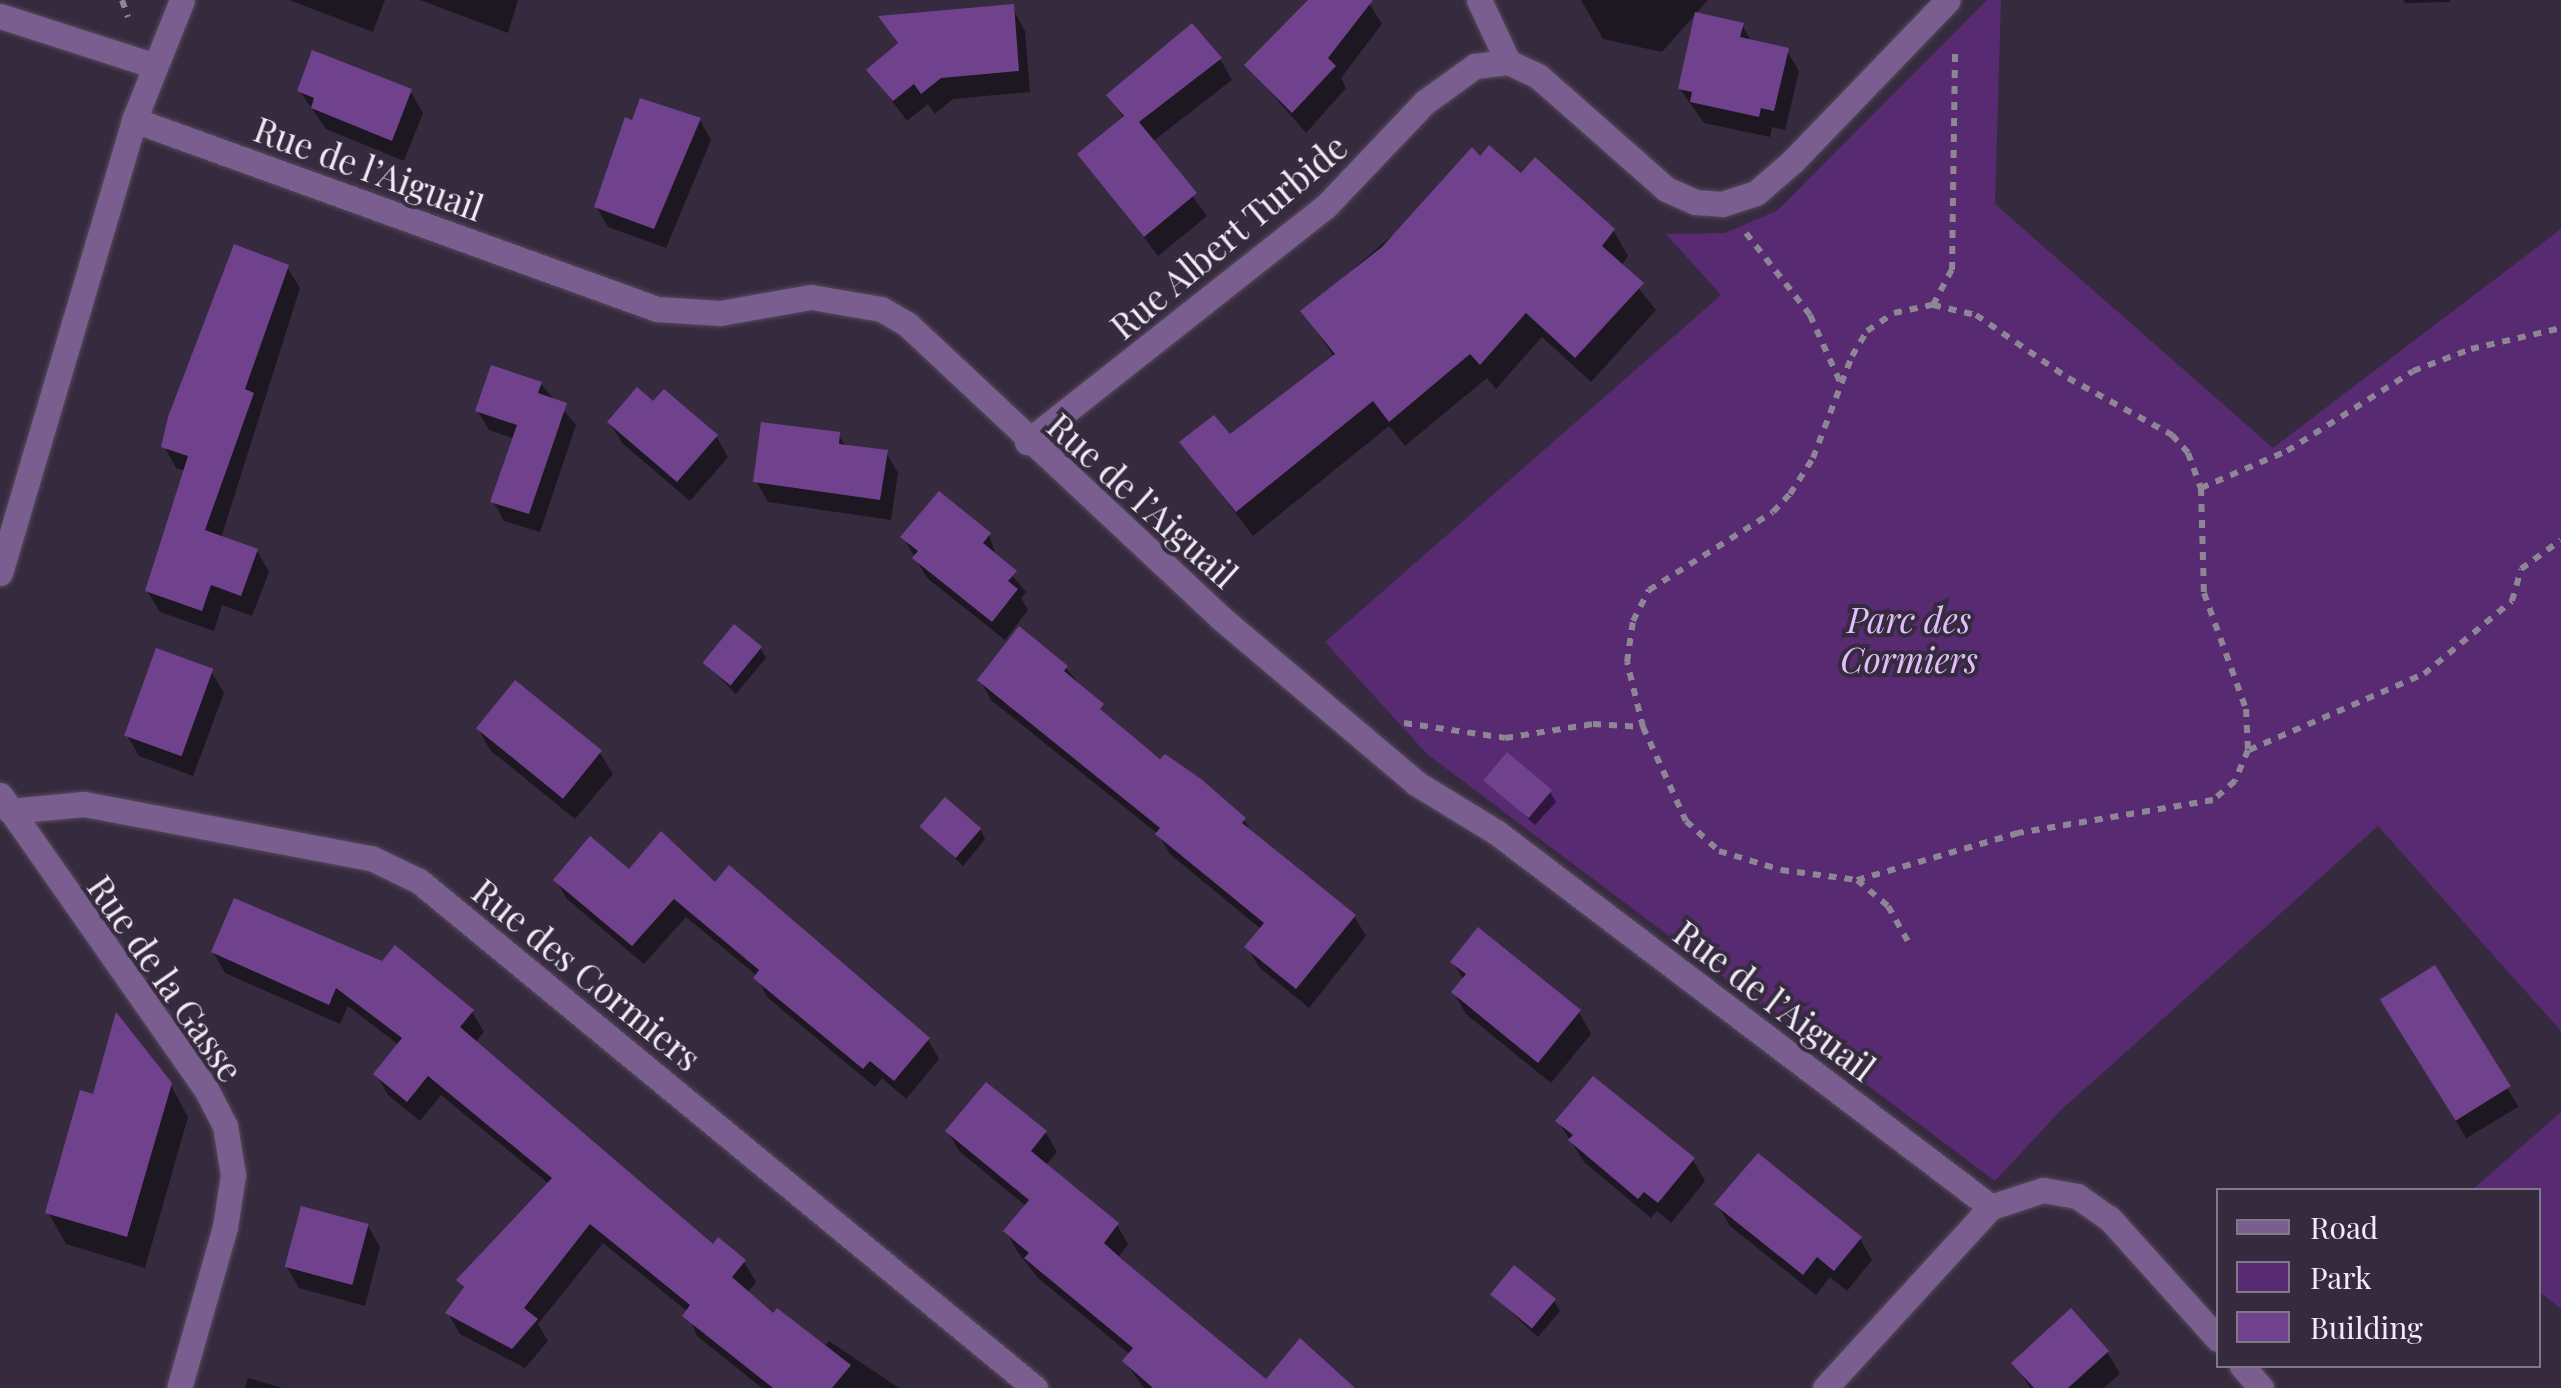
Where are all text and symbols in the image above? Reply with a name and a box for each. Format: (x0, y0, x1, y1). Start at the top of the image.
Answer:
street label: Rue de l’Aiguail (248, 107, 490, 229)
street label: Rue Albert Turbide (1100, 124, 1356, 348)
street label: Rue de l’Aiguail (1039, 404, 1247, 596)
park label: Parc des Cormiers (1840, 598, 1978, 680)
street label: Rue de la Gasse (79, 866, 253, 1090)
street label: Rue des Cormiers (465, 869, 709, 1079)
street label: Rue de l’Aiguail (1666, 911, 1884, 1089)
legend (2216, 1188, 2541, 1368)
text: Road (2310, 1207, 2378, 1247)
text: Park (2310, 1257, 2372, 1297)
text: Building (2310, 1307, 2423, 1347)

